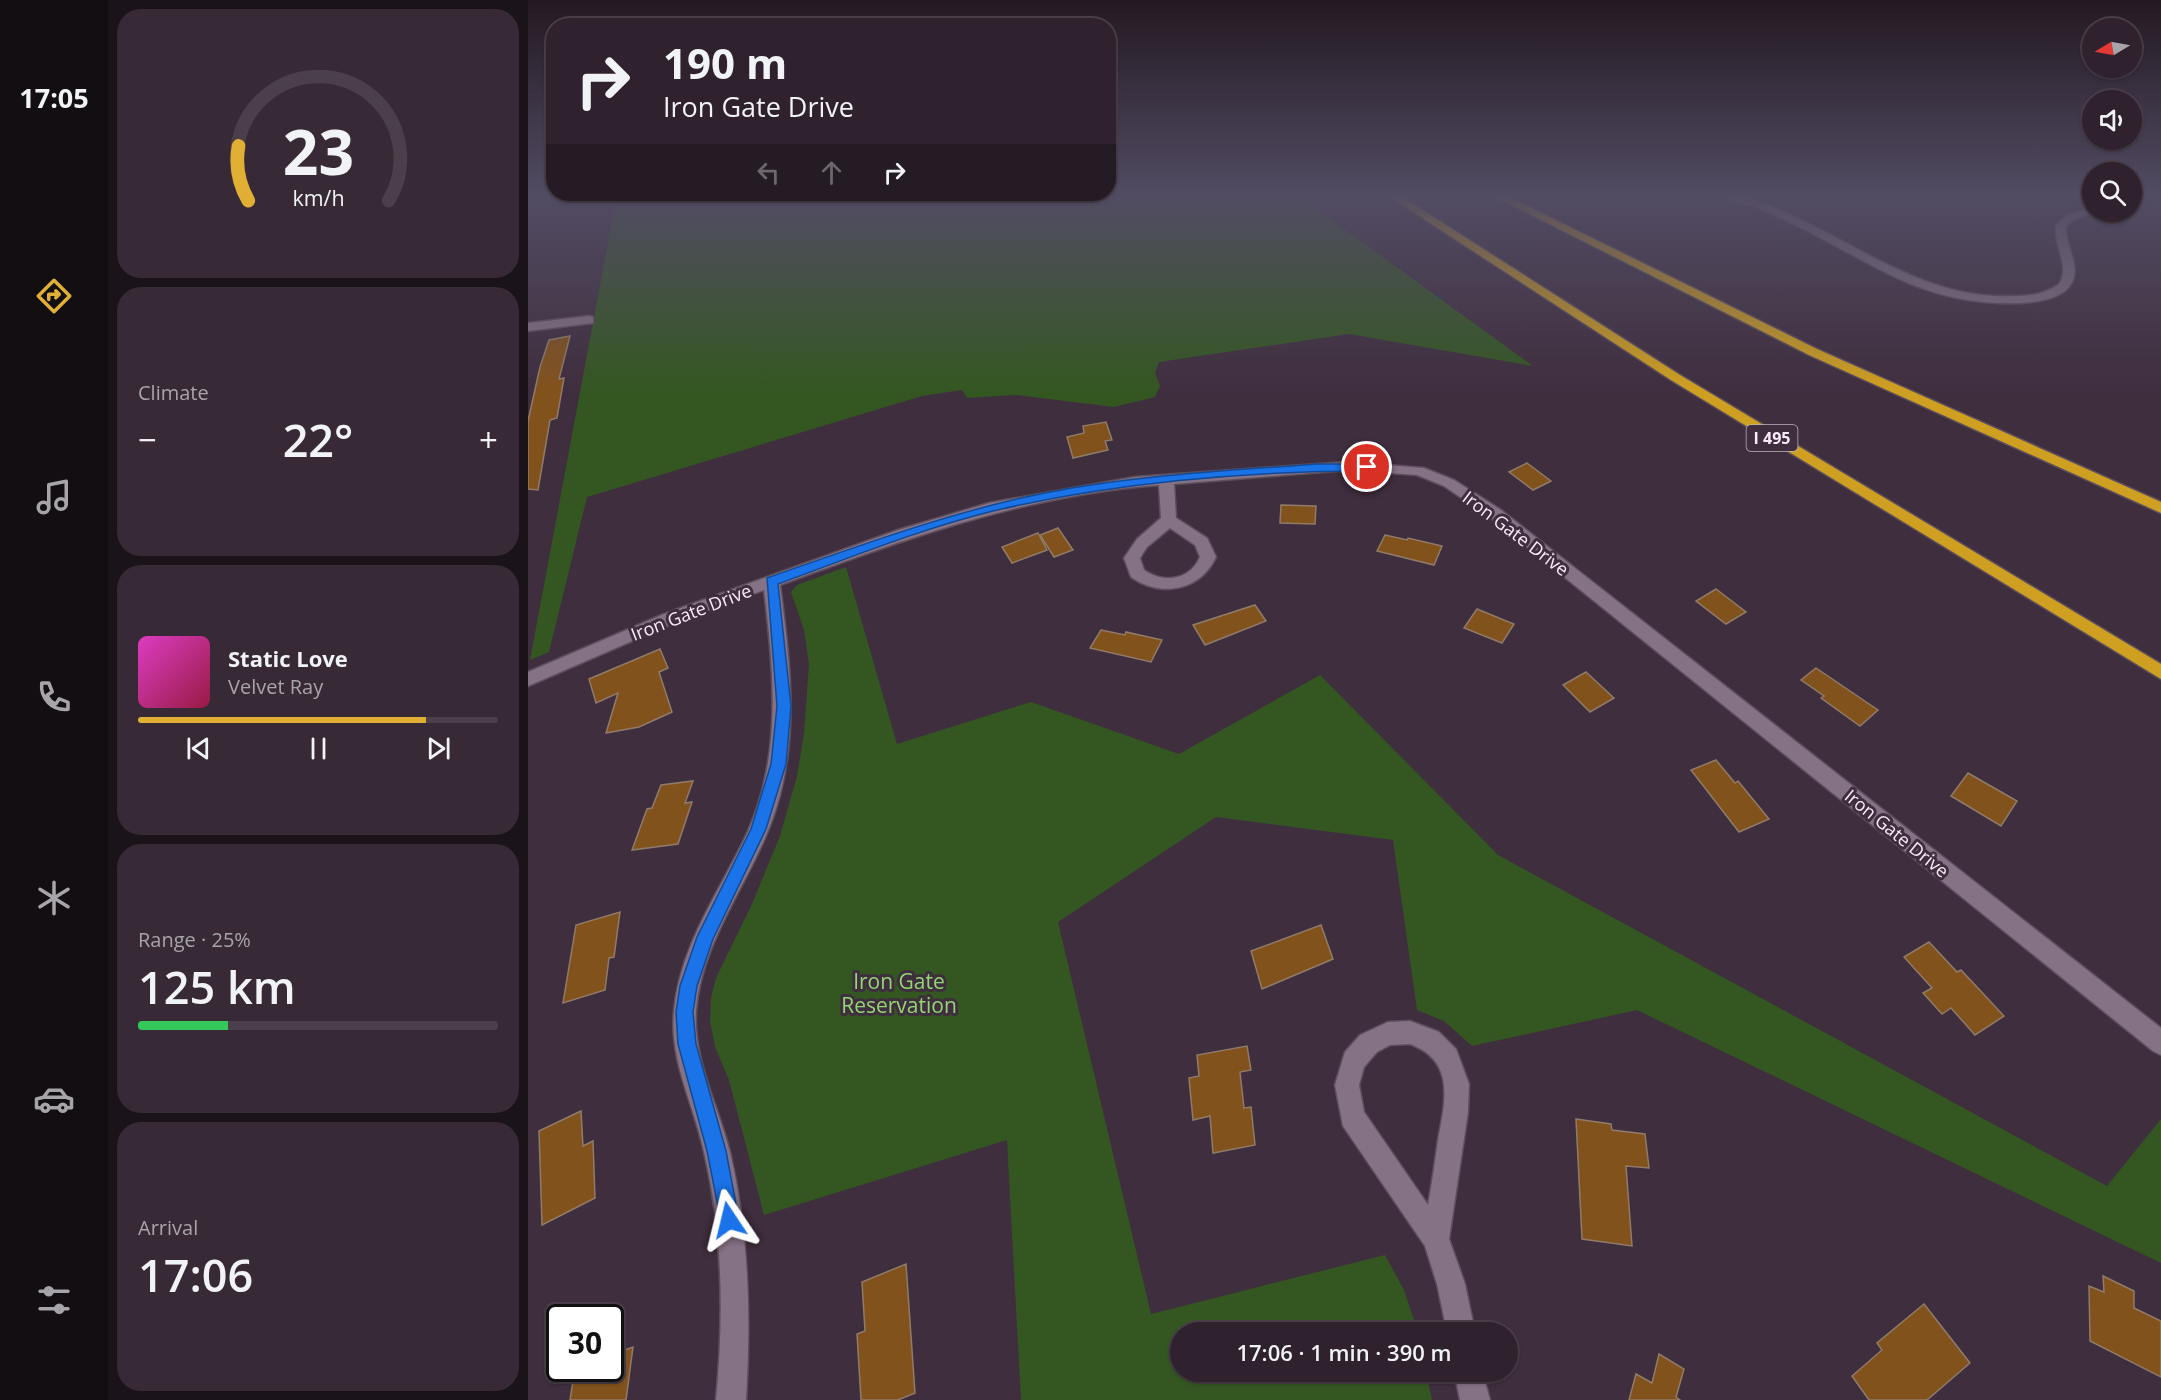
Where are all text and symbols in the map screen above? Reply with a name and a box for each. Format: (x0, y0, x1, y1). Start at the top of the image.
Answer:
north arrow (2082, 18, 2142, 78)
map controls (2082, 18, 2142, 222)
text: 190 m (663, 34, 787, 91)
icon: right (564, 42, 642, 120)
text: 17:05 (19, 79, 89, 116)
text: Iron Gate Drive (663, 88, 854, 125)
button: sound (2082, 90, 2142, 150)
text: 23 (282, 108, 354, 193)
icon: left (752, 156, 785, 189)
icon: ahead (815, 156, 848, 189)
icon: right (878, 156, 911, 189)
button: search (2082, 162, 2142, 222)
text: km/h (292, 183, 344, 212)
icon: directions (33, 275, 75, 317)
text: Climate (138, 379, 209, 406)
text: 22° (283, 409, 353, 470)
text: − (138, 417, 157, 462)
text: + (479, 417, 498, 462)
road number: I 495 (1746, 425, 1798, 451)
pin (1341, 441, 1392, 492)
icon: arrive (1350, 450, 1383, 483)
icon: music (33, 476, 75, 518)
street label: Iron Gate Drive (1458, 485, 1574, 581)
street label: Iron Gate Drive (627, 578, 755, 646)
text: Static Love (228, 643, 348, 673)
text: Velvet Ray (228, 673, 323, 700)
icon: phone (33, 676, 75, 718)
icon: previous (182, 732, 215, 765)
icon: pause (302, 732, 335, 765)
icon: next (422, 732, 455, 765)
street label: Iron Gate Drive (1840, 784, 1954, 882)
icon: climate (33, 877, 75, 919)
text: Range · 25% (138, 926, 251, 953)
text: 125 km (138, 956, 296, 1017)
park label: Iron Gate Reservation (841, 967, 957, 1019)
icon: car (33, 1078, 75, 1120)
position arrow (697, 1188, 761, 1252)
text: Arrival (138, 1214, 198, 1241)
text: 17:06 (138, 1244, 253, 1305)
icon: filters (33, 1279, 75, 1321)
speed limit sign: 30 (546, 1304, 624, 1382)
text: 17:06 · 1 min · 390 m (1236, 1337, 1452, 1367)

